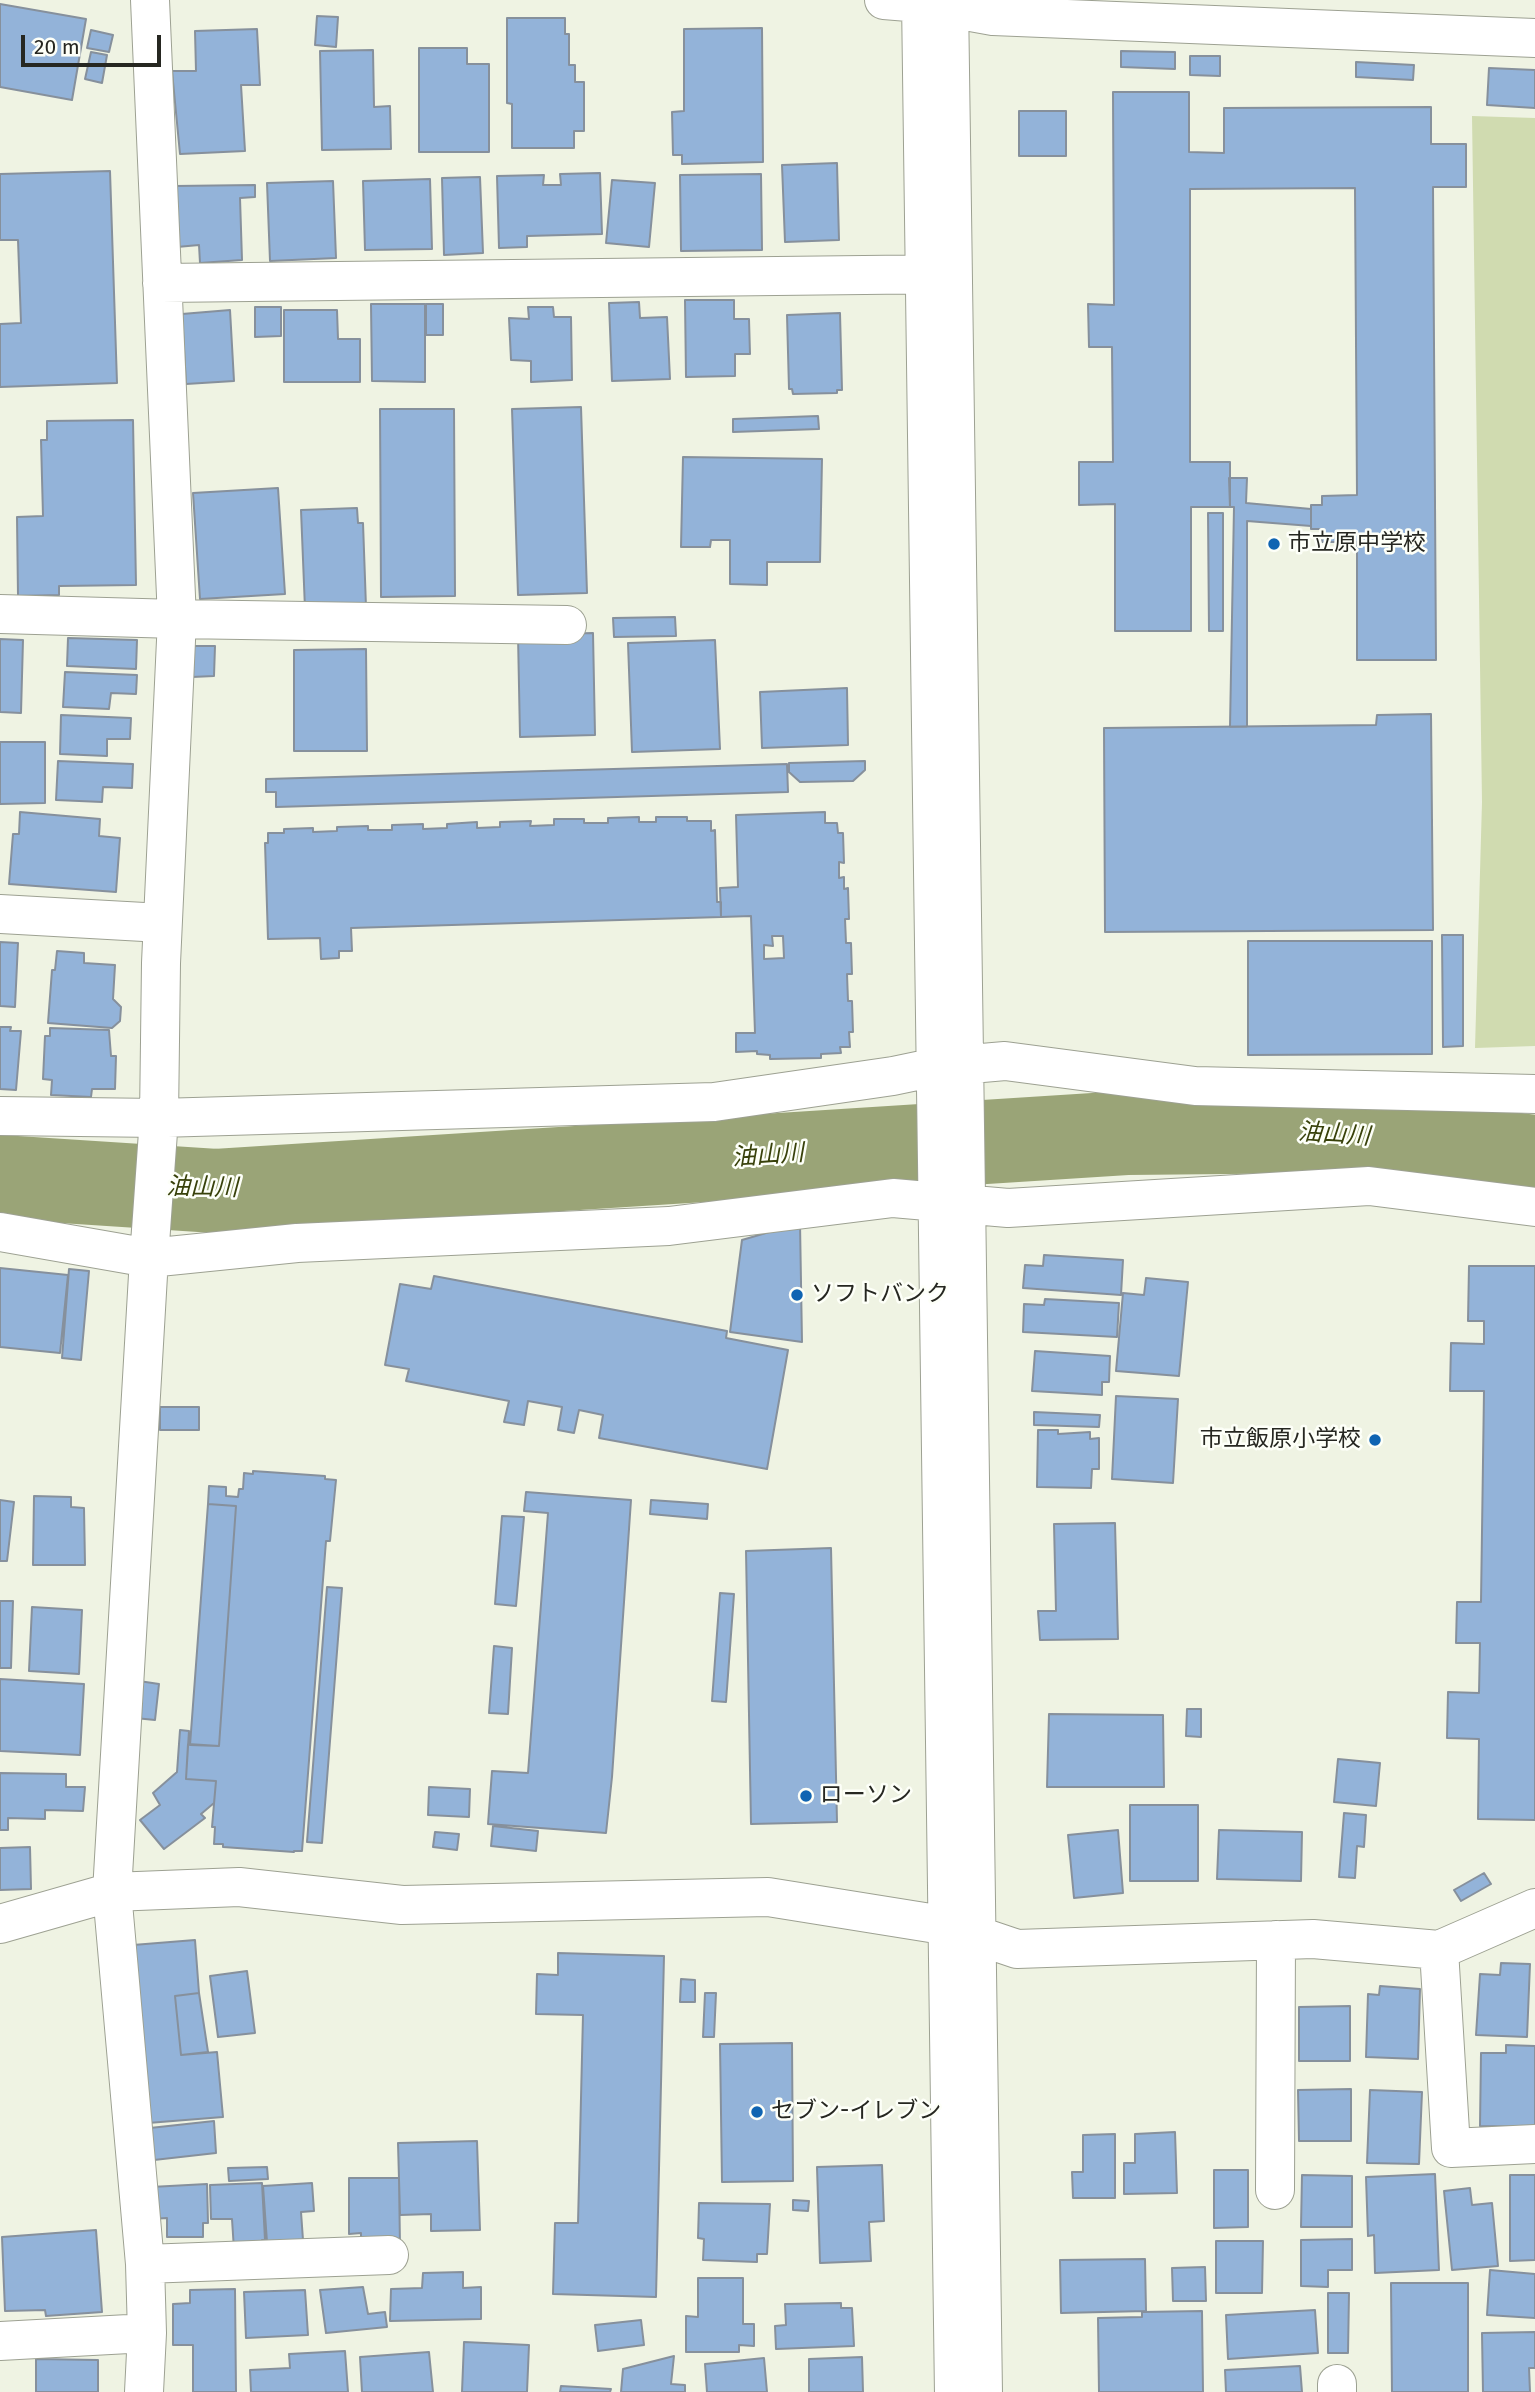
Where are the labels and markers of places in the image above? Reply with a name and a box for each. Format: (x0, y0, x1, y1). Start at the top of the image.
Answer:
place label: 市立原中学校 (1288, 530, 1426, 558)
marker: 市立原中学校 (1266, 536, 1282, 552)
place label: ソフトバンク (811, 1281, 949, 1309)
marker: ソフトバンク (789, 1287, 805, 1303)
place label: 市立飯原小学校 (1200, 1426, 1361, 1454)
marker: 市立飯原小学校 (1367, 1432, 1383, 1448)
place label: ローソン (820, 1782, 912, 1810)
marker: ローソン (798, 1788, 814, 1804)
place label: セブン-イレブン (771, 2098, 941, 2126)
marker: セブン-イレブン (749, 2104, 765, 2120)

